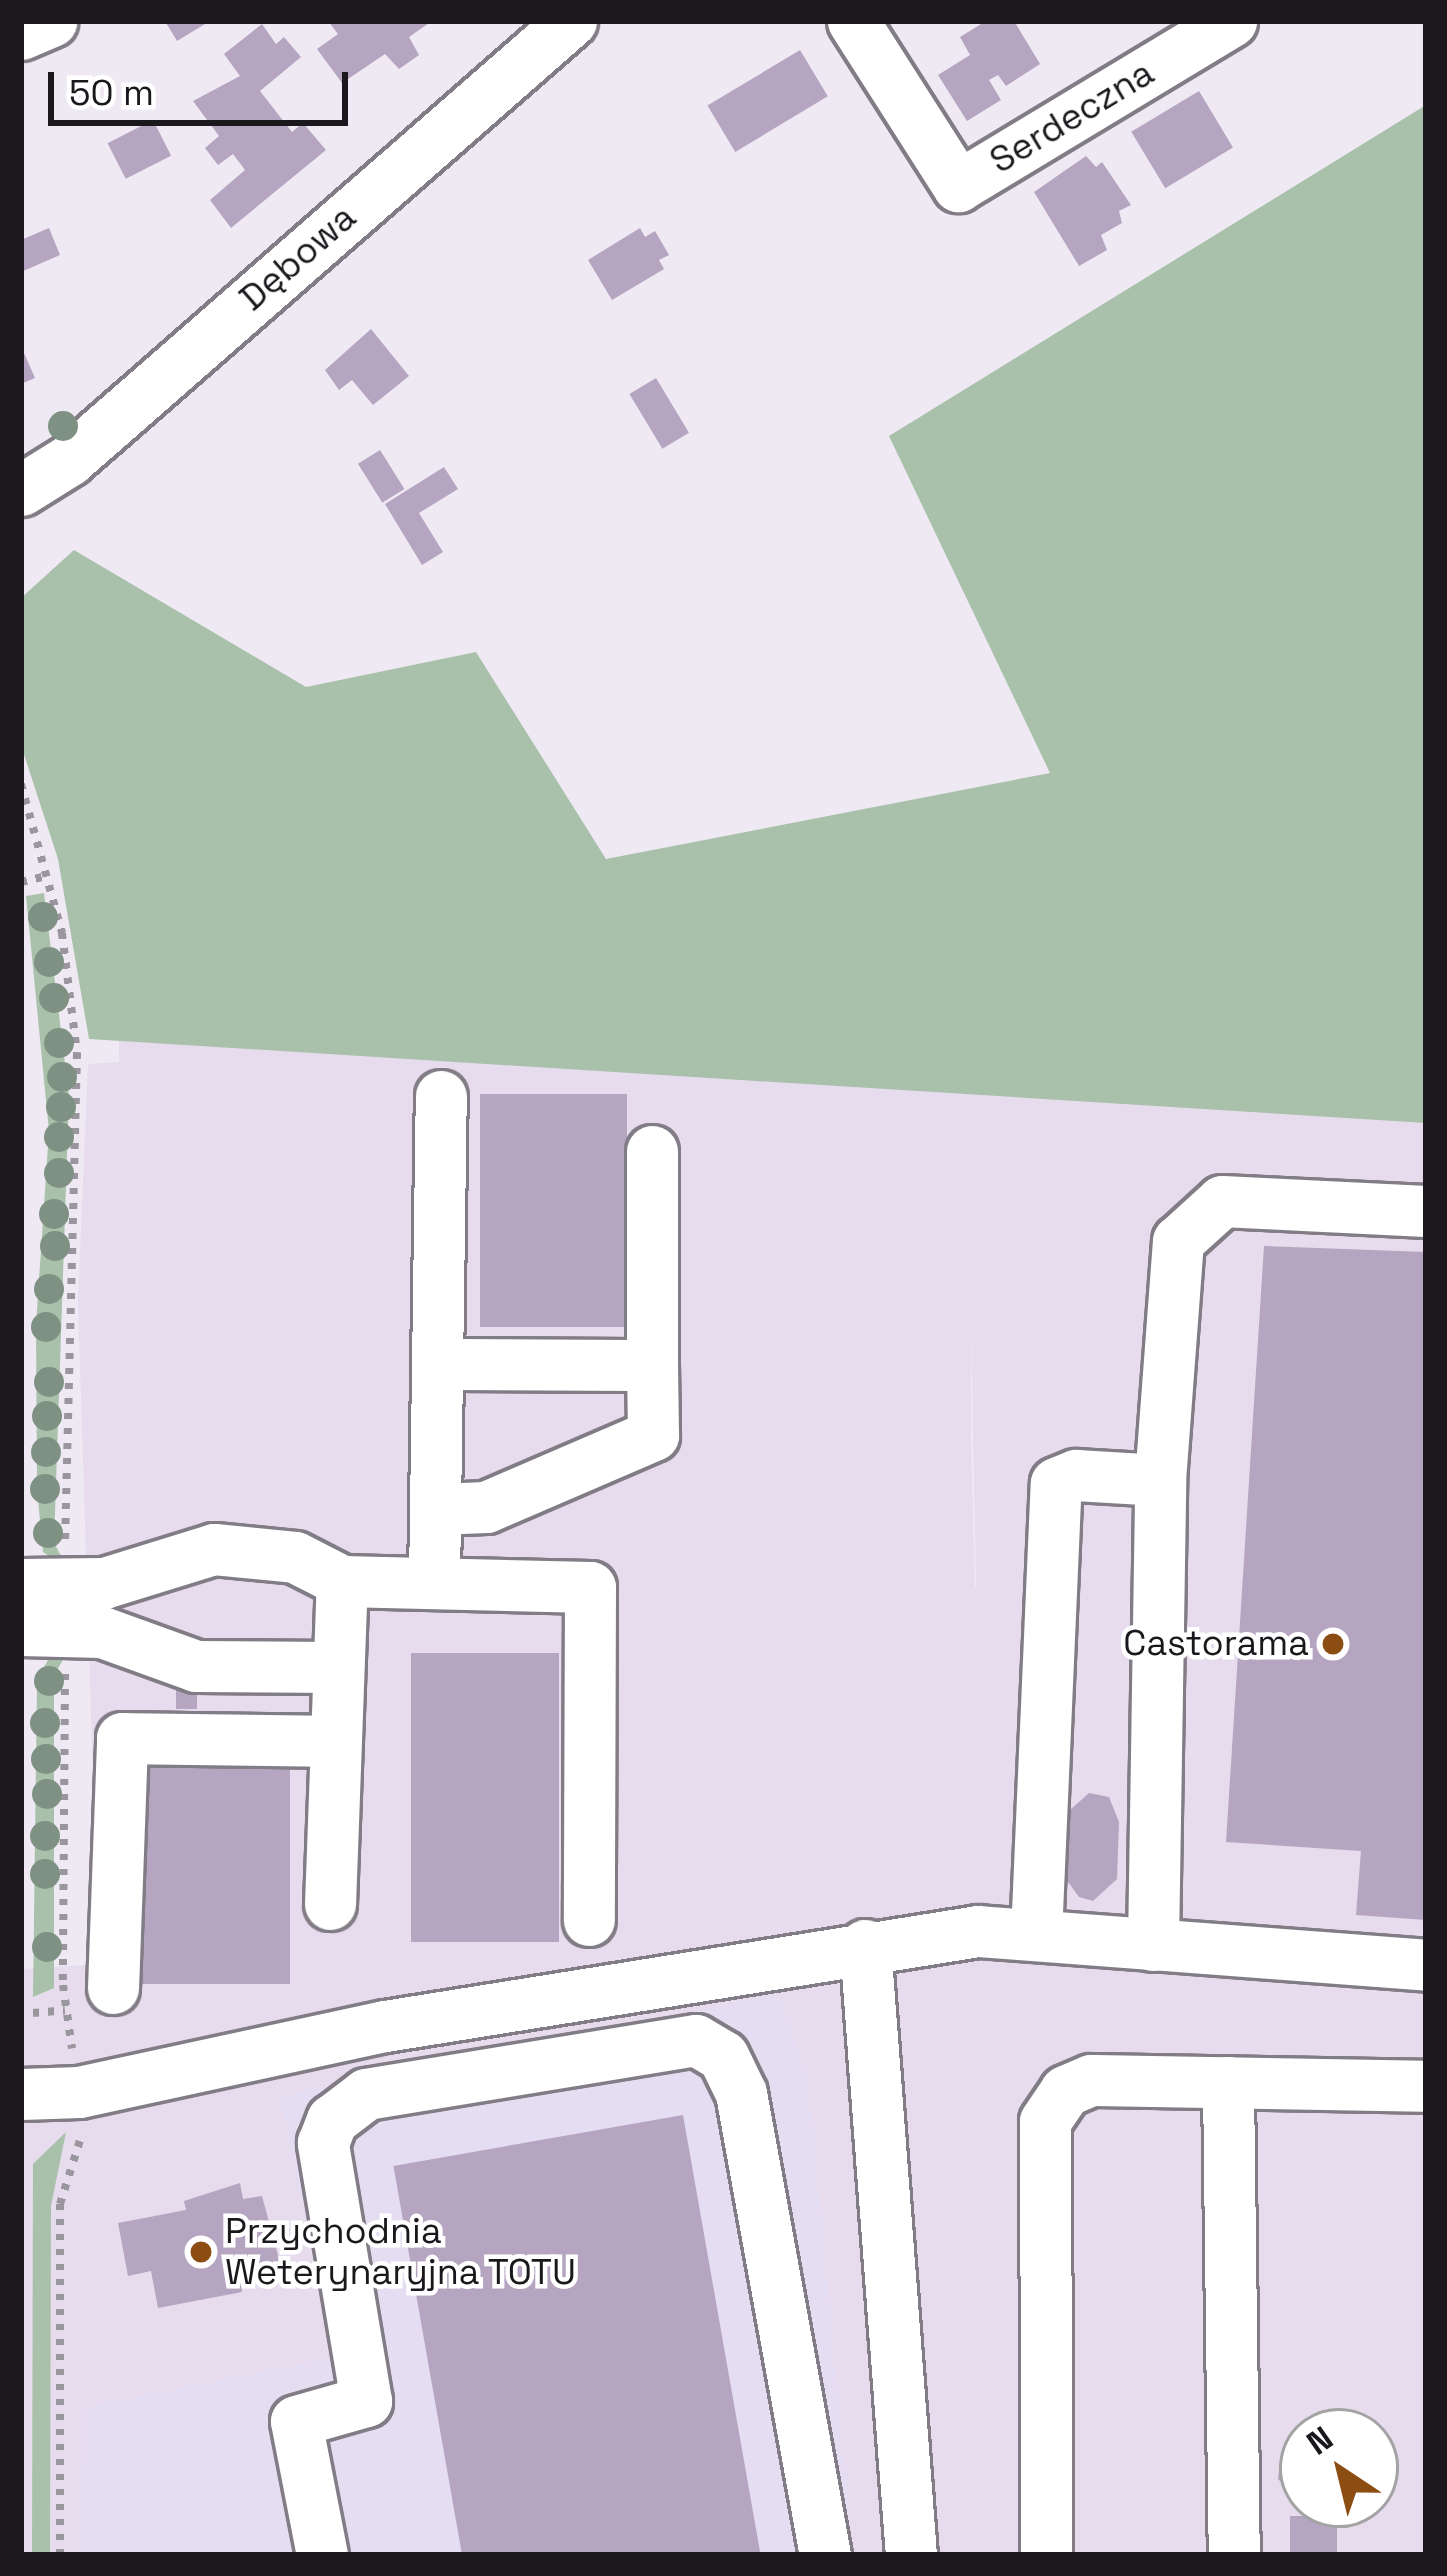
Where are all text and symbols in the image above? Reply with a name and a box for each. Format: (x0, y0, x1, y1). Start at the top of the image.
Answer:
scale bar (54, 48, 354, 122)
street label: Serdeczna (982, 51, 1162, 183)
text: 50 m (69, 70, 154, 116)
street label: Dębowa (231, 196, 365, 320)
place label: Castorama (1123, 1622, 1309, 1666)
marker: Castorama (1320, 1631, 1346, 1657)
place label: Przychodnia Weterynaryjna TOTU (225, 2209, 577, 2294)
marker: Przychodnia Weterynaryjna TOTU (188, 2239, 214, 2265)
north arrow (1279, 2408, 1399, 2528)
text: N (1299, 2417, 1341, 2465)

